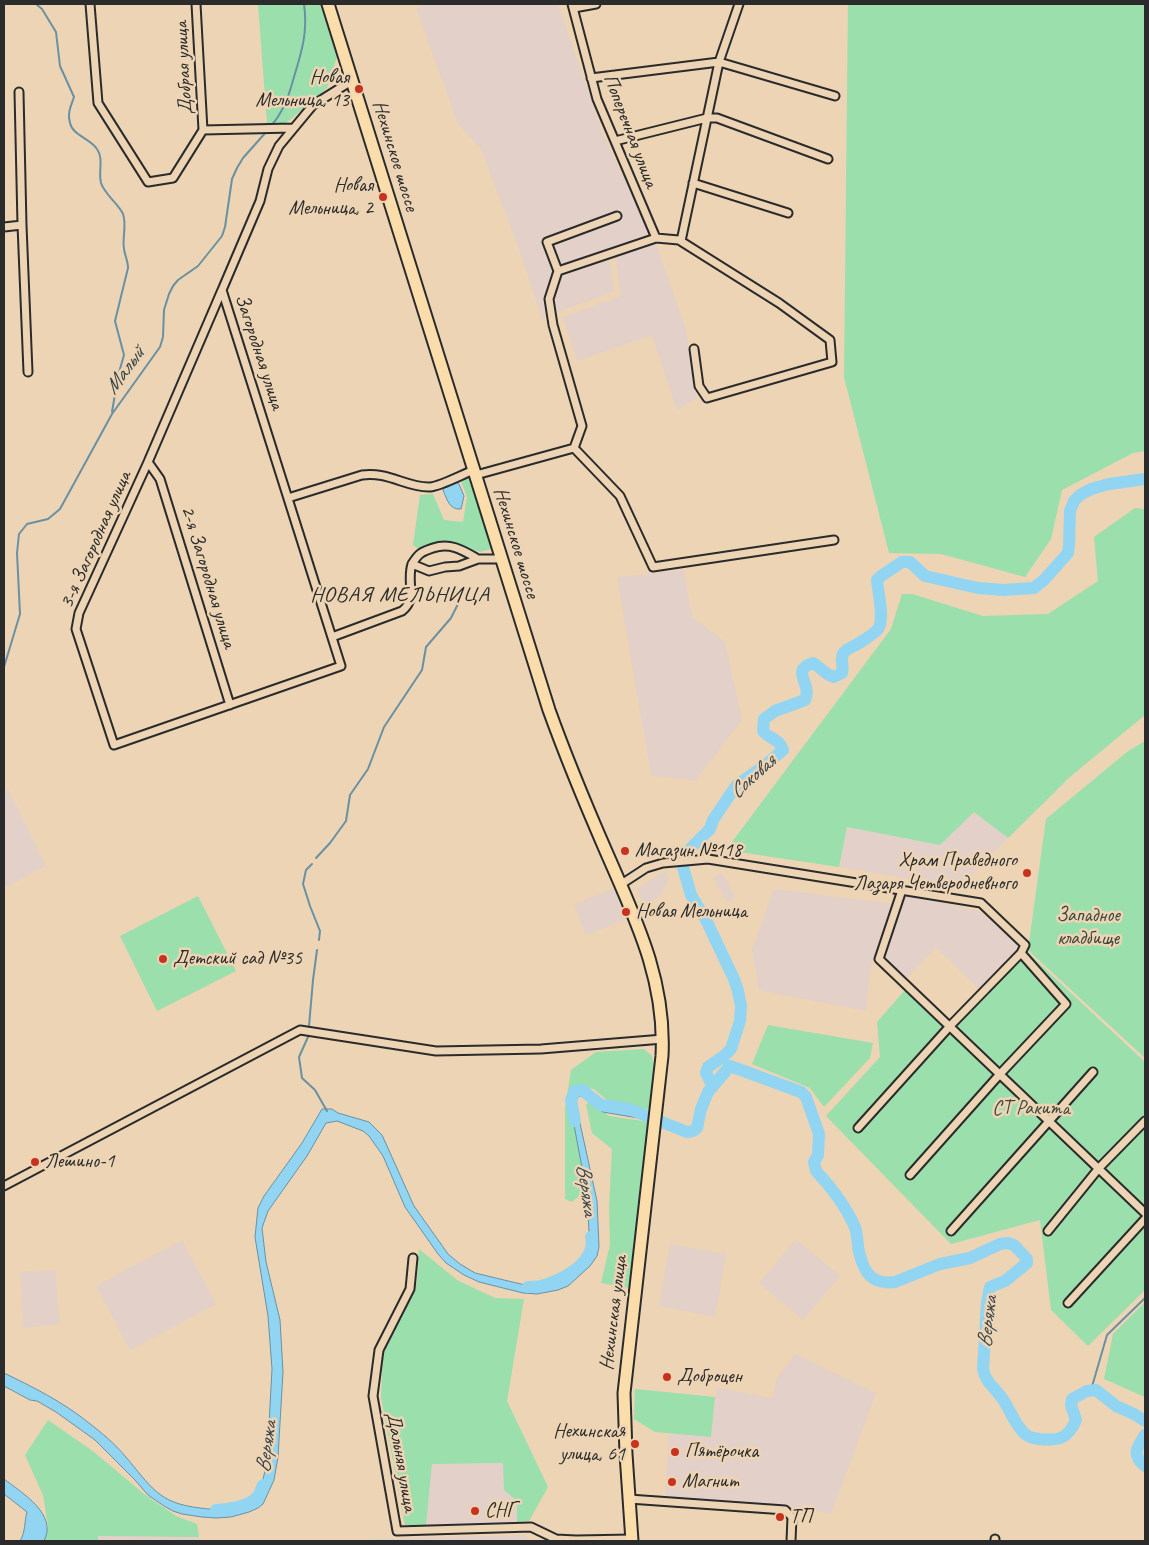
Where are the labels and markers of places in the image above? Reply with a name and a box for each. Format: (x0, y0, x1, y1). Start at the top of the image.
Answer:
place label: Новая Мельница, 13 (255, 66, 349, 113)
marker: Новая Мельница, 13 (353, 83, 365, 95)
place label: Новая Мельница, 2 (288, 174, 373, 221)
marker: Новая Мельница, 2 (377, 191, 389, 203)
place label: Магазин №118 (635, 839, 742, 863)
marker: Магазин №118 (619, 845, 631, 857)
place label: Храм Праведного Лазаря Четверодневного (854, 849, 1017, 896)
marker: Храм Праведного Лазаря Четверодневного (1021, 867, 1033, 879)
place label: Новая Мельница (636, 900, 747, 924)
marker: Новая Мельница (620, 906, 632, 918)
place label: Детский сад №35 (173, 947, 302, 971)
marker: Детский сад №35 (157, 953, 169, 965)
place label: Лешино-1 (45, 1150, 114, 1174)
marker: Лешино-1 (29, 1156, 41, 1168)
place label: Доброцен (677, 1365, 742, 1389)
marker: Доброцен (661, 1371, 673, 1383)
place label: Нехинская улица, 61 (553, 1420, 625, 1467)
marker: Нехинская улица, 61 (629, 1438, 641, 1450)
place label: Пятёрочка (685, 1440, 758, 1464)
marker: Пятёрочка (669, 1446, 681, 1458)
place label: Магнит (682, 1470, 739, 1494)
marker: Магнит (666, 1476, 678, 1488)
place label: СНГ (485, 1499, 516, 1523)
marker: СНГ (469, 1505, 481, 1517)
place label: ТП (790, 1505, 811, 1529)
marker: ТП (774, 1511, 786, 1523)

